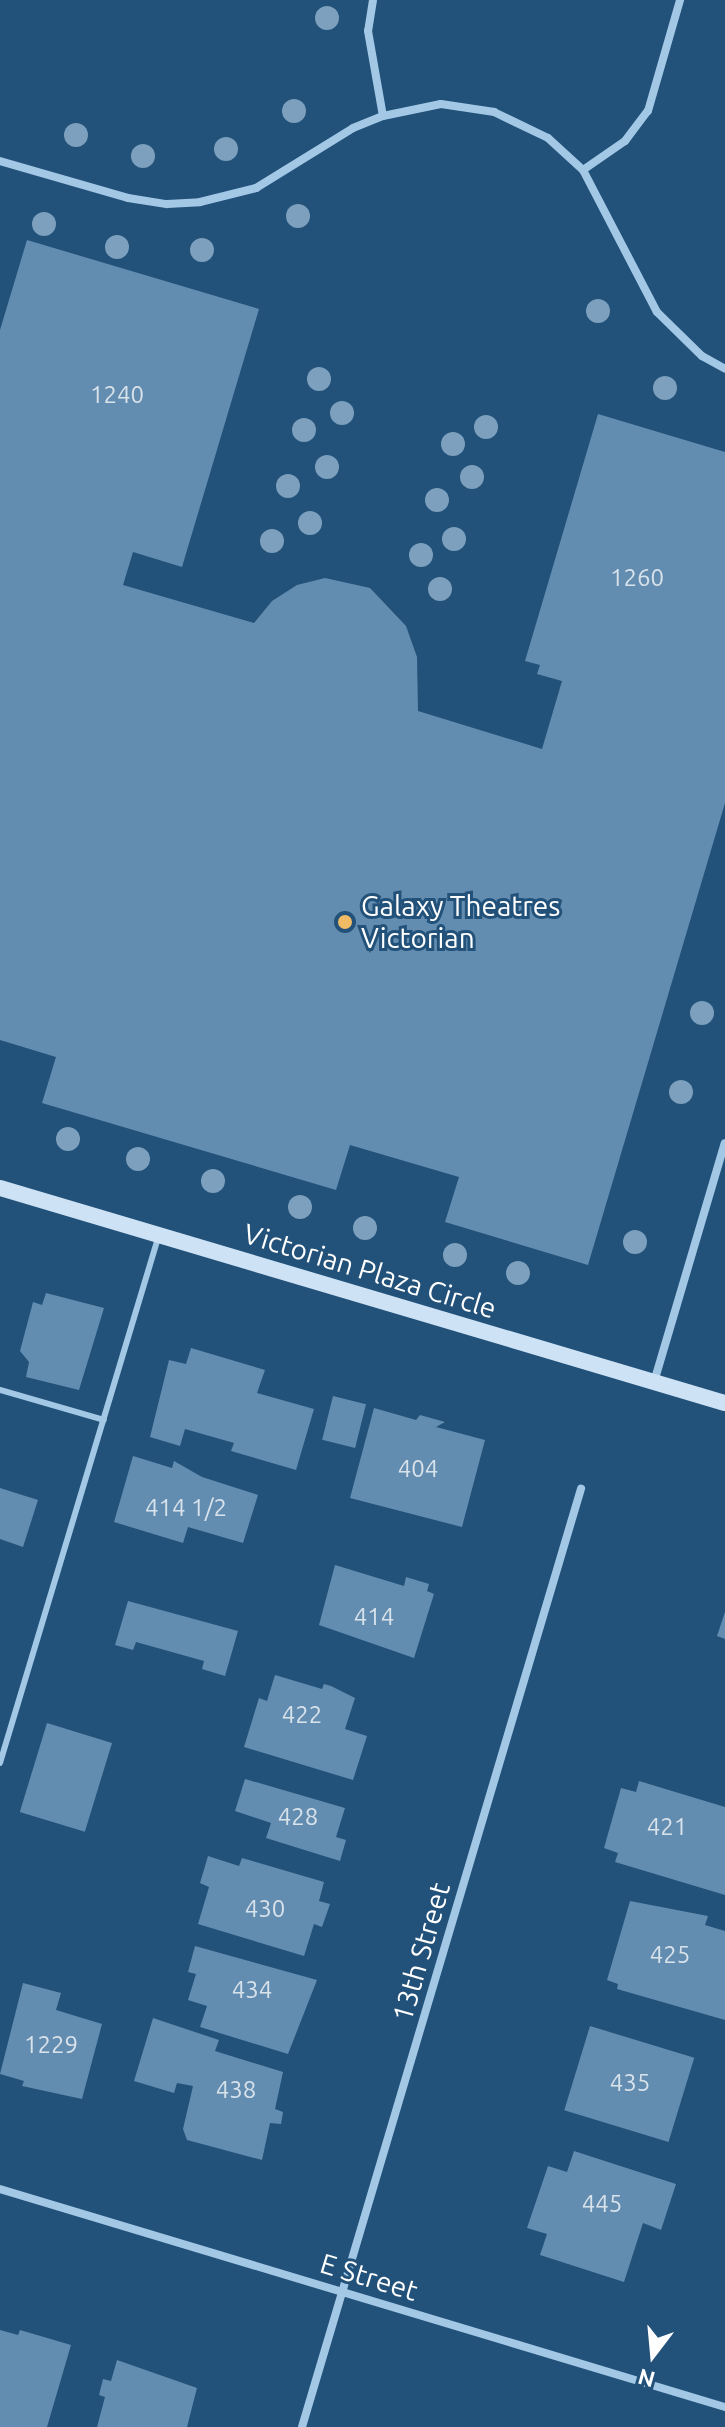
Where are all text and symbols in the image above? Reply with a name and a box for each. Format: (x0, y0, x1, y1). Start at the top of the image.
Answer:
house number: 1240 (90, 381, 144, 409)
house number: 1260 (610, 564, 664, 592)
place label: Galaxy Theatres Victorian (361, 889, 560, 955)
marker: Galaxy Theatres Victorian (336, 913, 354, 931)
street label: Victorian Plaza Circle (240, 1217, 500, 1325)
house number: 404 (398, 1455, 438, 1483)
house number: 414 1/2 (145, 1494, 227, 1522)
house number: 414 (354, 1603, 394, 1631)
house number: 422 (282, 1701, 322, 1729)
house number: 428 (278, 1803, 318, 1831)
house number: 421 (647, 1813, 687, 1841)
street label: 13th Street (385, 1879, 457, 2025)
house number: 430 (245, 1895, 285, 1923)
house number: 425 (650, 1941, 690, 1969)
house number: 434 (232, 1976, 272, 2004)
house number: 1229 (24, 2031, 78, 2059)
house number: 435 (610, 2069, 650, 2097)
house number: 438 (216, 2076, 256, 2104)
house number: 445 (582, 2190, 622, 2218)
street label: E Street (316, 2246, 422, 2308)
north arrow (613, 2315, 693, 2395)
text: N (635, 2364, 658, 2393)

